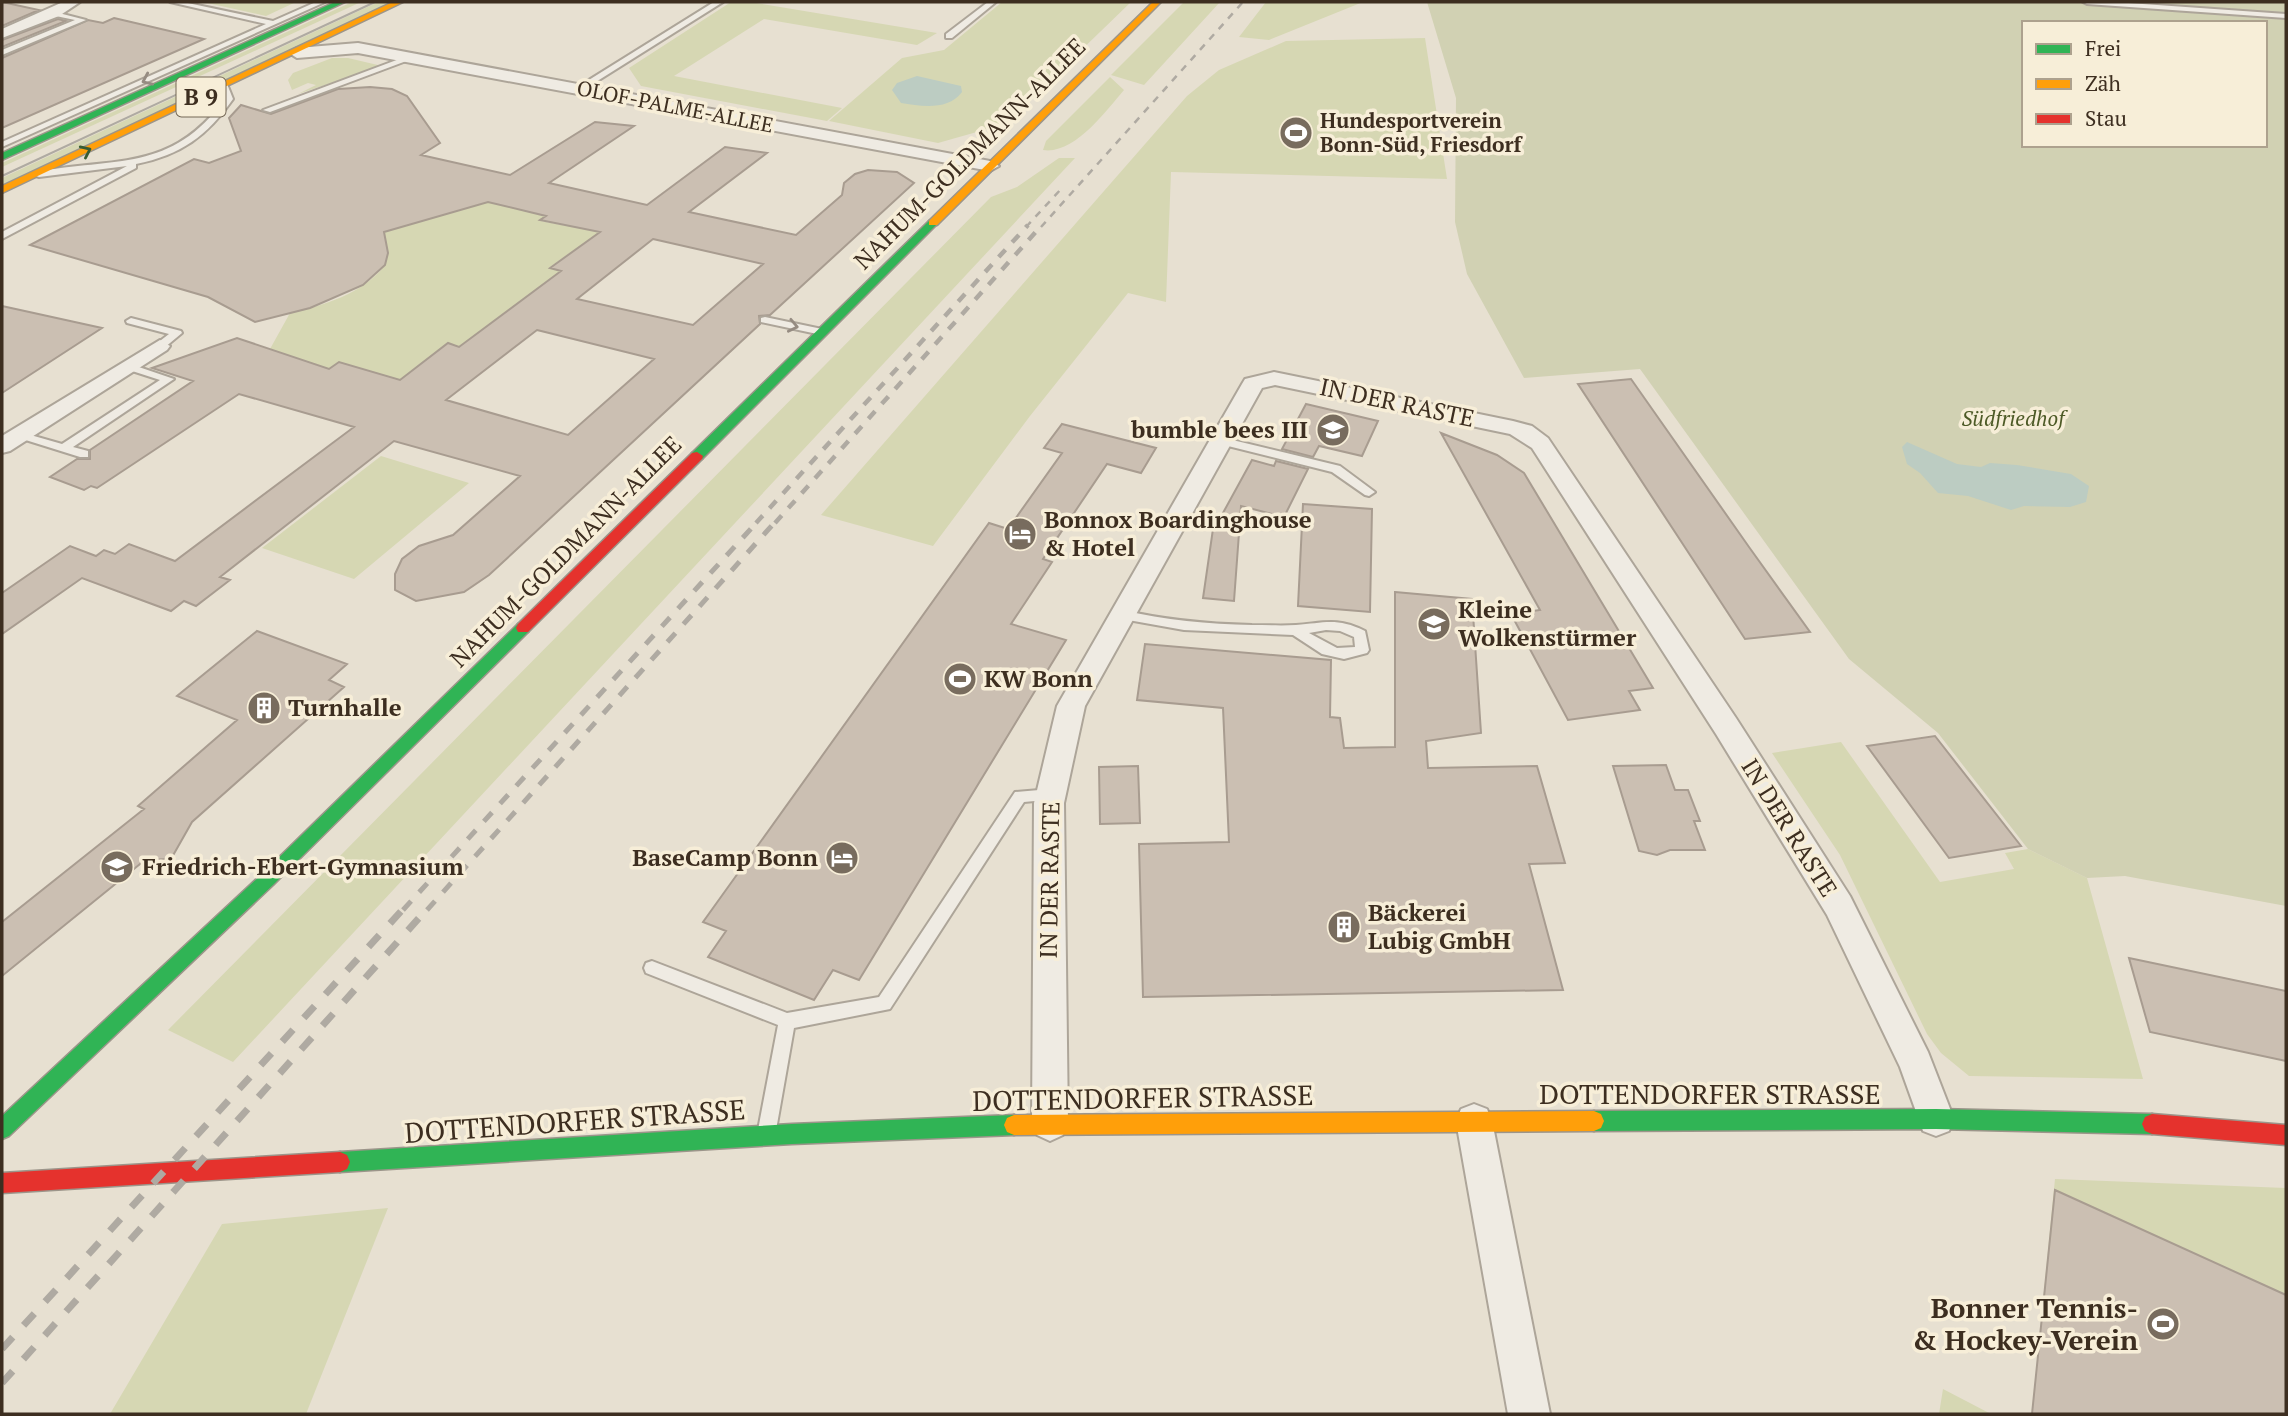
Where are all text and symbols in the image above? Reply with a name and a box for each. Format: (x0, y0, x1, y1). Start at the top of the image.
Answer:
legend (2022, 21, 2267, 147)
street label: NAHUM-GOLDMANN-ALLEE (847, 31, 1092, 276)
text: Frei (2085, 34, 2121, 62)
text: Zäh (2085, 69, 2121, 97)
one-way arrow (142, 72, 154, 86)
street label: OLOF-PALME-ALLEE (575, 73, 776, 139)
road number: B 9 (176, 78, 226, 116)
text: Stau (2085, 104, 2127, 132)
place label: Hundesportverein Bonn-Süd, Friesdorf (1320, 106, 1524, 158)
sports icon: Hundesportverein Bonn-Süd, Friesdorf (1277, 114, 1315, 152)
one-way arrow (79, 145, 91, 159)
one-way arrow (787, 318, 799, 333)
street label: IN DER RASTE (1317, 370, 1477, 434)
park label: Südfriedhof (1962, 404, 2068, 432)
school or university icon: bumble bees III (1314, 411, 1352, 449)
place label: bumble bees III (1130, 413, 1308, 445)
street label: NAHUM-GOLDMANN-ALLEE (443, 429, 688, 674)
place label: Bonnox Boardinghouse & Hotel (1044, 503, 1312, 563)
hotel icon: Bonnox Boardinghouse & Hotel (1001, 515, 1039, 553)
place label: Kleine Wolkenstürmer (1458, 593, 1637, 653)
school or university icon: Kleine Wolkenstürmer (1415, 605, 1453, 643)
sports icon: KW Bonn (941, 660, 979, 698)
place label: KW Bonn (984, 662, 1093, 694)
building icon: Turnhalle (245, 689, 283, 727)
place label: Turnhalle (288, 691, 402, 723)
street label: IN DER RASTE (1735, 752, 1845, 903)
street label: IN DER RASTE (1032, 801, 1066, 959)
hotel icon: BaseCamp Bonn (823, 839, 861, 877)
place label: BaseCamp Bonn (632, 841, 819, 873)
school or university icon: Friedrich-Ebert-Gymnasium (98, 848, 136, 886)
place label: Friedrich-Ebert-Gymnasium (142, 850, 464, 882)
place label: Bäckerei Lubig GmbH (1368, 896, 1511, 956)
building icon: Bäckerei Lubig GmbH (1325, 908, 1363, 946)
street label: DOTTENDORFER STRASSE (1539, 1075, 1881, 1112)
street label: DOTTENDORFER STRASSE (972, 1076, 1314, 1119)
street label: DOTTENDORFER STRASSE (403, 1090, 747, 1151)
place label: Bonner Tennis- & Hockey-Verein (1912, 1289, 2138, 1358)
sports icon: Bonner Tennis- & Hockey-Verein (2144, 1305, 2182, 1343)

